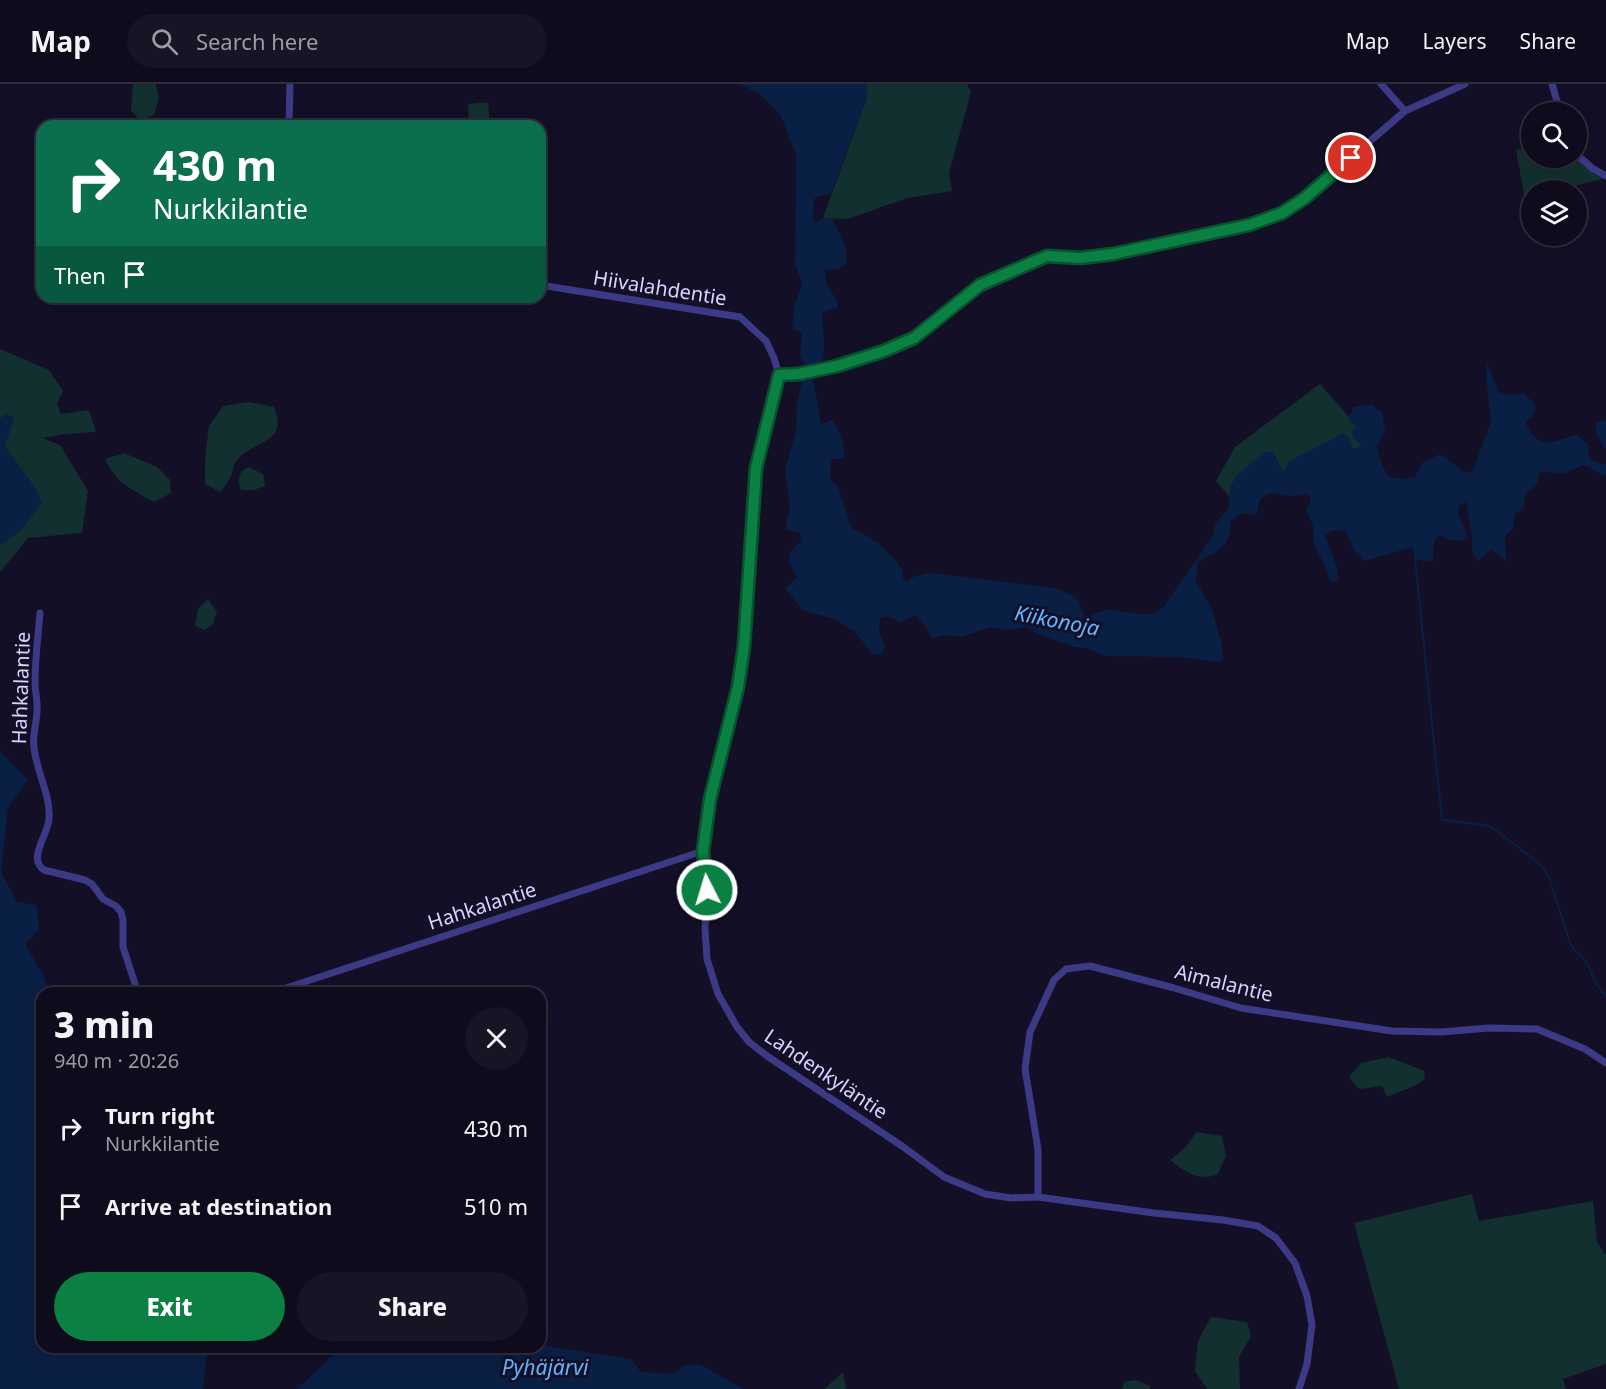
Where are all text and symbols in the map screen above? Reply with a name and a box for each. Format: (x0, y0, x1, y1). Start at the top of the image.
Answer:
search box (127, 14, 547, 68)
text: Map (30, 22, 91, 60)
icon: search (148, 25, 181, 58)
text: Search here (196, 26, 318, 56)
text: Map (1346, 27, 1390, 55)
text: Layers (1423, 27, 1487, 55)
text: Share (1520, 27, 1576, 55)
map controls (1521, 102, 1587, 246)
button: search (1521, 102, 1587, 168)
pin (1325, 132, 1376, 183)
text: 430 m (153, 136, 277, 193)
icon: arrive (1334, 141, 1367, 174)
icon: right (54, 144, 132, 222)
button: layers (1521, 180, 1587, 246)
text: Nurkkilantie (153, 190, 308, 227)
icon: arrive (118, 258, 151, 291)
text: Then (54, 260, 106, 290)
street label: Hiivalahdentie (591, 264, 729, 311)
water label: Kiikonoja (1012, 598, 1102, 642)
street label: Hahkalantie (5, 631, 36, 745)
position arrow (675, 858, 739, 922)
street label: Hahkalantie (424, 875, 540, 936)
street label: Aimalantie (1172, 957, 1276, 1008)
text: 3 min (54, 1000, 155, 1049)
button: close (465, 1007, 528, 1070)
street label: Lahdenkyläntie (759, 1022, 893, 1125)
text: 940 m · 20:26 (54, 1047, 179, 1074)
text: Turn right (105, 1100, 215, 1130)
icon: right (54, 1112, 87, 1145)
text: 430 m (464, 1113, 528, 1143)
text: Nurkkilantie (105, 1130, 220, 1157)
icon: arrive (54, 1190, 87, 1223)
text: Arrive at destination (105, 1191, 332, 1221)
text: 510 m (464, 1191, 528, 1221)
button: Exit (54, 1272, 285, 1341)
button: Share (297, 1272, 528, 1341)
water label: Pyhäjärvi (502, 1353, 589, 1381)

